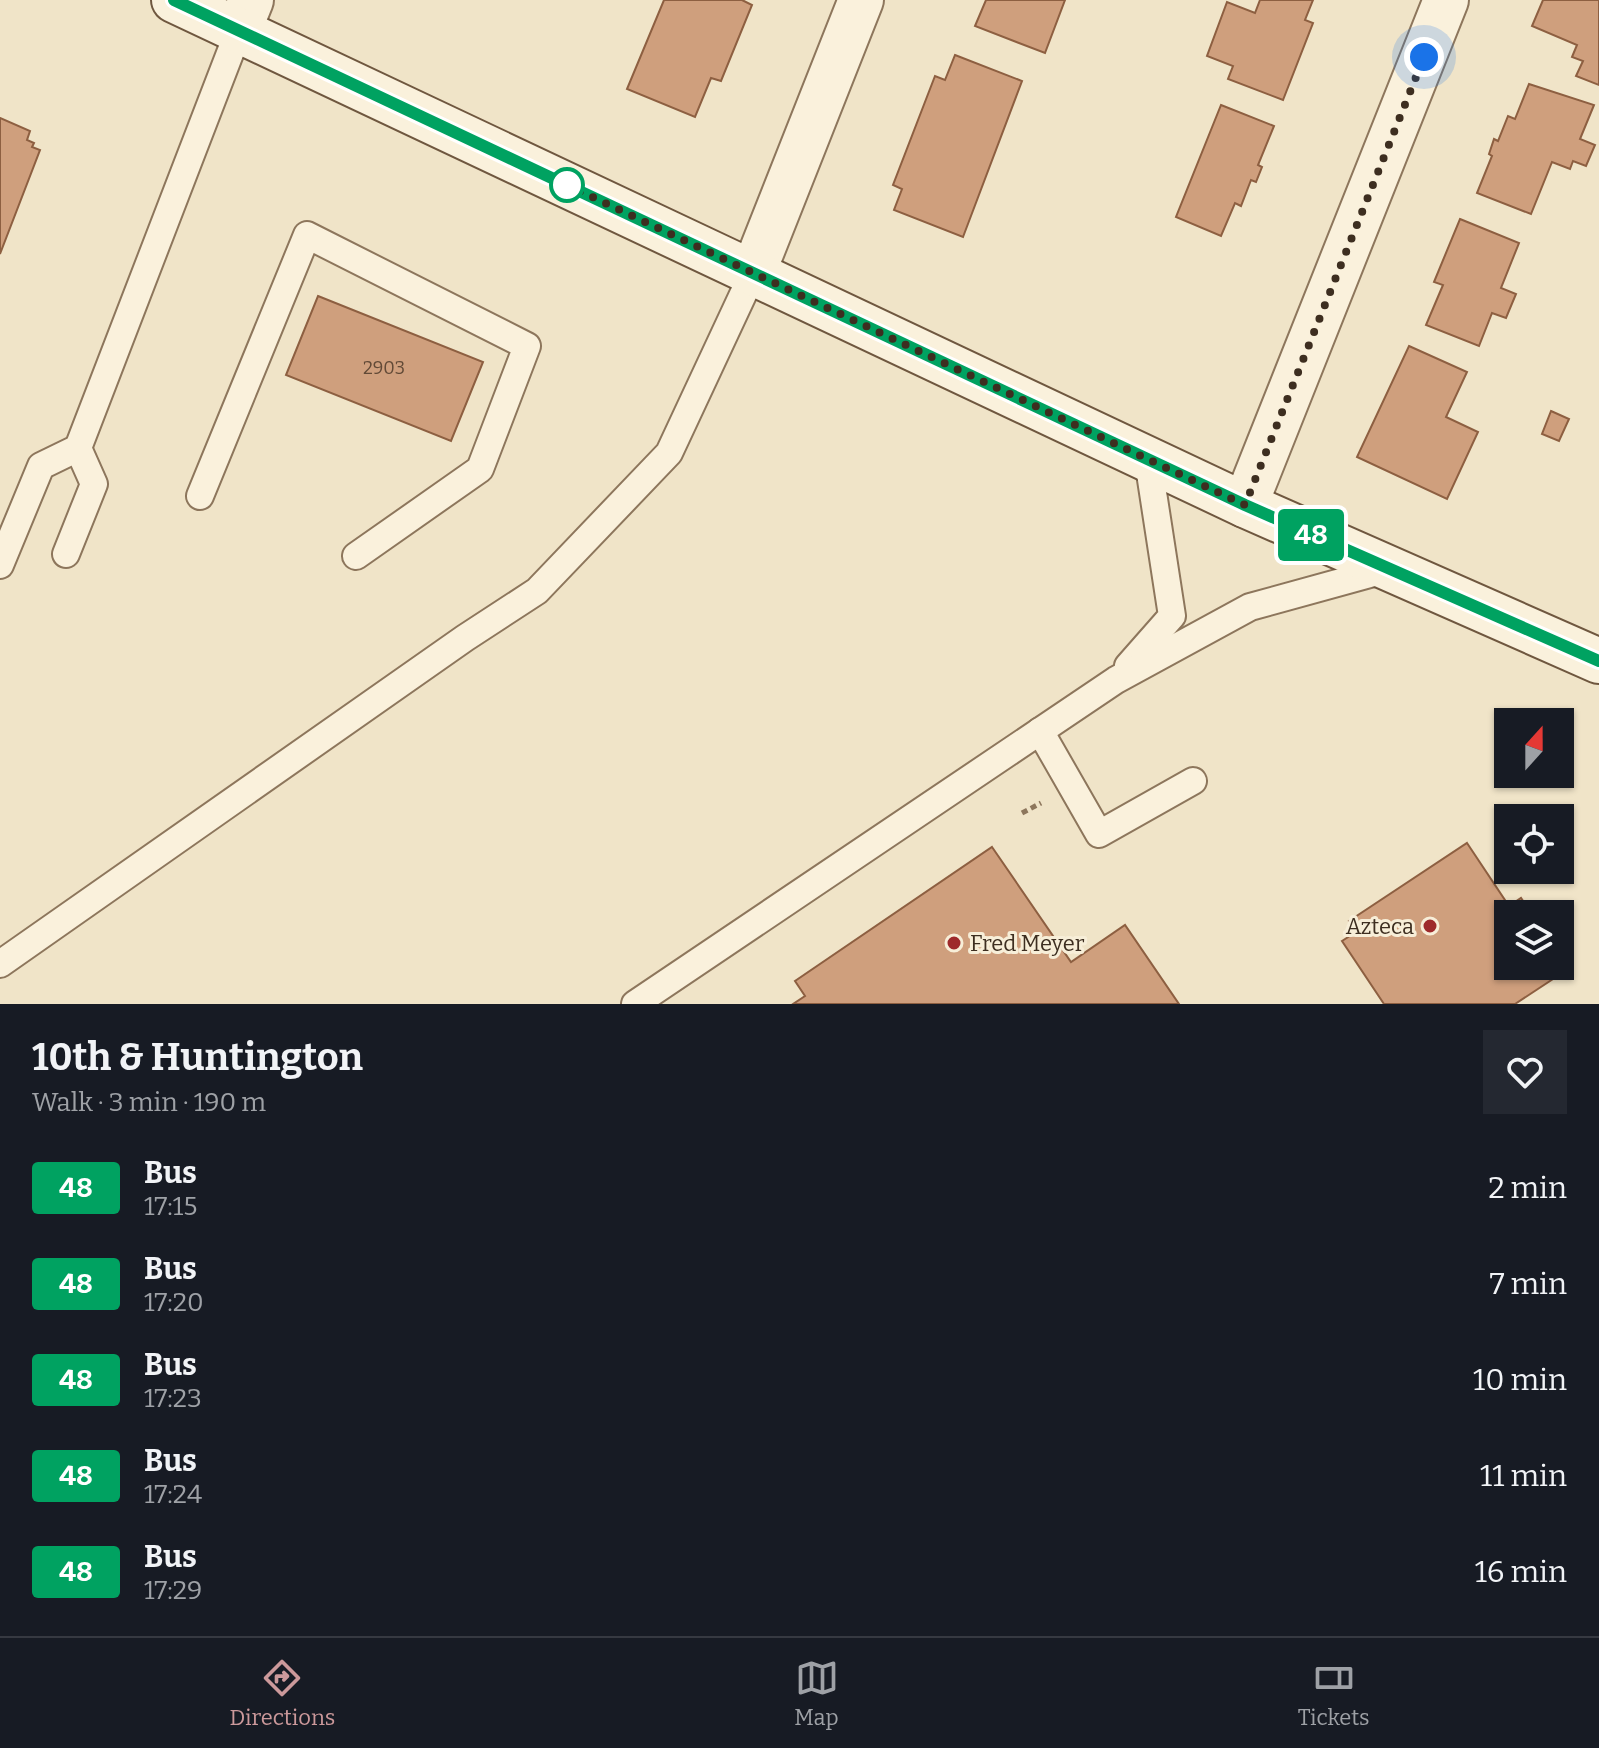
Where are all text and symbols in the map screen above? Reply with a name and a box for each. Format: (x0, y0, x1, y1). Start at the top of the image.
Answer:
your location (1404, 37, 1444, 77)
unlabelled marker (550, 168, 584, 202)
house number: 2903 (363, 357, 405, 379)
line badge: 48 (1275, 509, 1347, 561)
text: 48 (1294, 518, 1328, 551)
north arrow (1494, 708, 1574, 788)
map controls (1494, 708, 1574, 980)
button: locate (1494, 804, 1574, 884)
button: layers (1494, 900, 1574, 980)
place label: Azteca (1346, 913, 1414, 940)
marker: Azteca (1421, 917, 1439, 935)
place label: Fred Meyer (970, 930, 1085, 957)
marker: Fred Meyer (945, 934, 963, 952)
button: heart (1483, 1030, 1567, 1114)
text: 10th & Huntington (32, 1034, 363, 1080)
text: Walk · 3 min · 190 m (32, 1087, 266, 1118)
text: Bus (144, 1155, 197, 1191)
text: 2 min (1488, 1170, 1567, 1206)
text: 48 (59, 1171, 93, 1204)
text: 17:15 (144, 1191, 197, 1222)
text: Bus (144, 1251, 197, 1287)
text: 7 min (1489, 1266, 1567, 1302)
text: 48 (59, 1267, 93, 1300)
text: 17:20 (144, 1287, 204, 1318)
text: Bus (144, 1347, 197, 1383)
text: 10 min (1473, 1362, 1567, 1398)
text: 48 (59, 1363, 93, 1396)
text: 17:23 (144, 1383, 202, 1414)
text: Bus (144, 1443, 197, 1479)
text: 11 min (1480, 1458, 1567, 1494)
text: 48 (59, 1459, 93, 1492)
text: 17:24 (144, 1479, 202, 1510)
text: Bus (144, 1539, 197, 1575)
text: 16 min (1475, 1554, 1567, 1590)
text: 48 (59, 1555, 93, 1588)
text: 17:29 (144, 1575, 202, 1606)
tab: Directions (229, 1656, 335, 1731)
tab: Map (794, 1656, 839, 1731)
tab: Tickets (1298, 1656, 1369, 1731)

